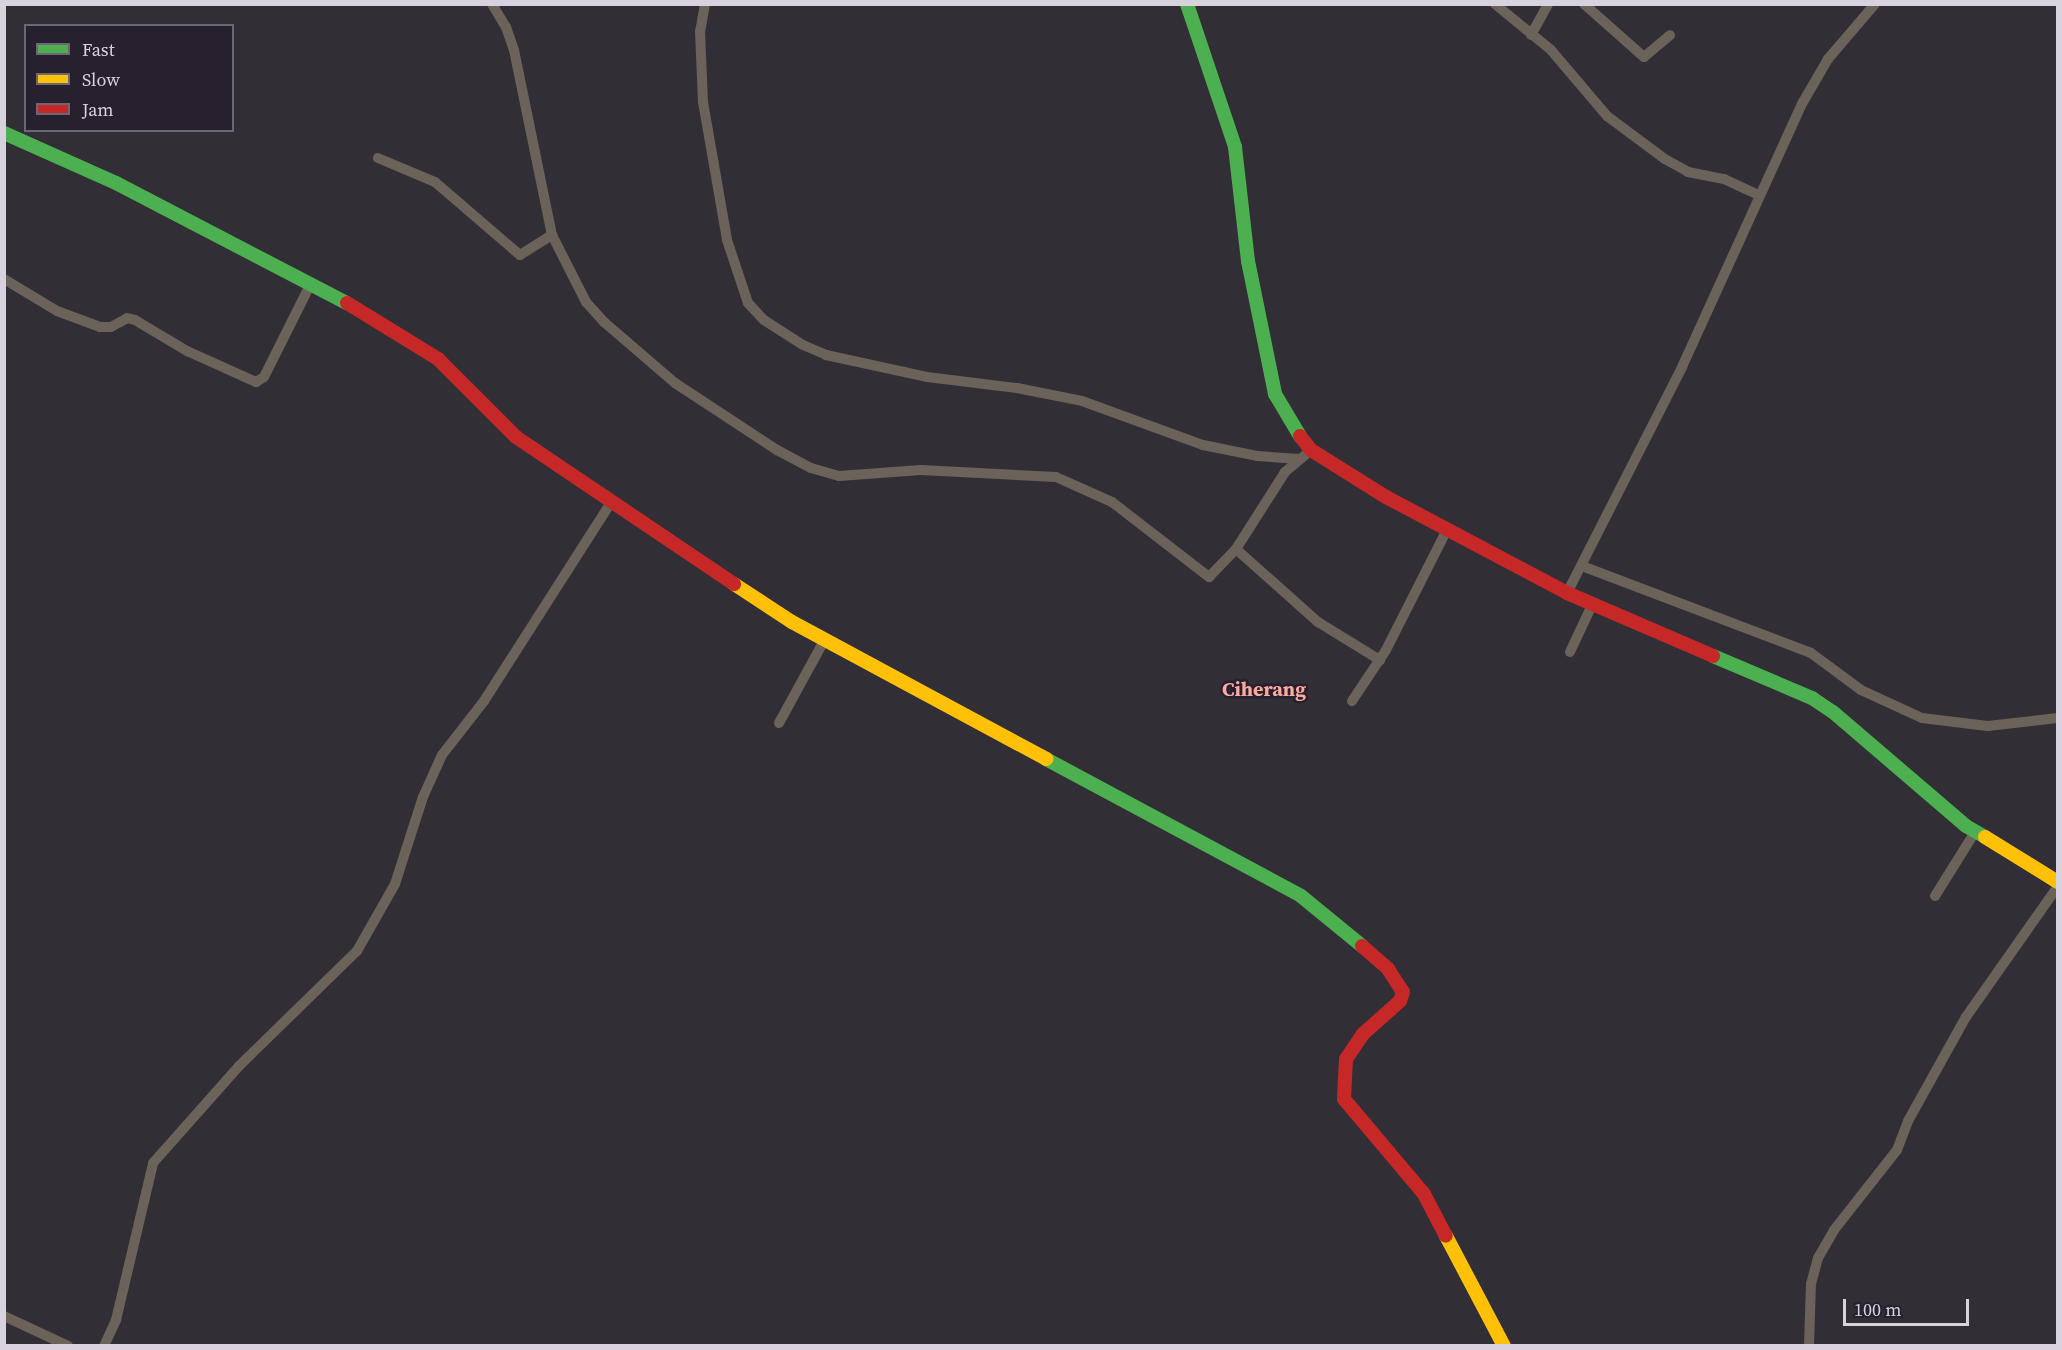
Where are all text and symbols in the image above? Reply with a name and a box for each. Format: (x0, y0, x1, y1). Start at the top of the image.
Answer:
legend (24, 24, 234, 132)
text: Fast (82, 37, 115, 62)
text: Slow (82, 67, 120, 92)
text: Jam (82, 97, 114, 122)
district label: Ciherang (1222, 677, 1306, 701)
scale bar (1846, 1287, 1972, 1325)
text: 100 m (1854, 1297, 1901, 1322)

